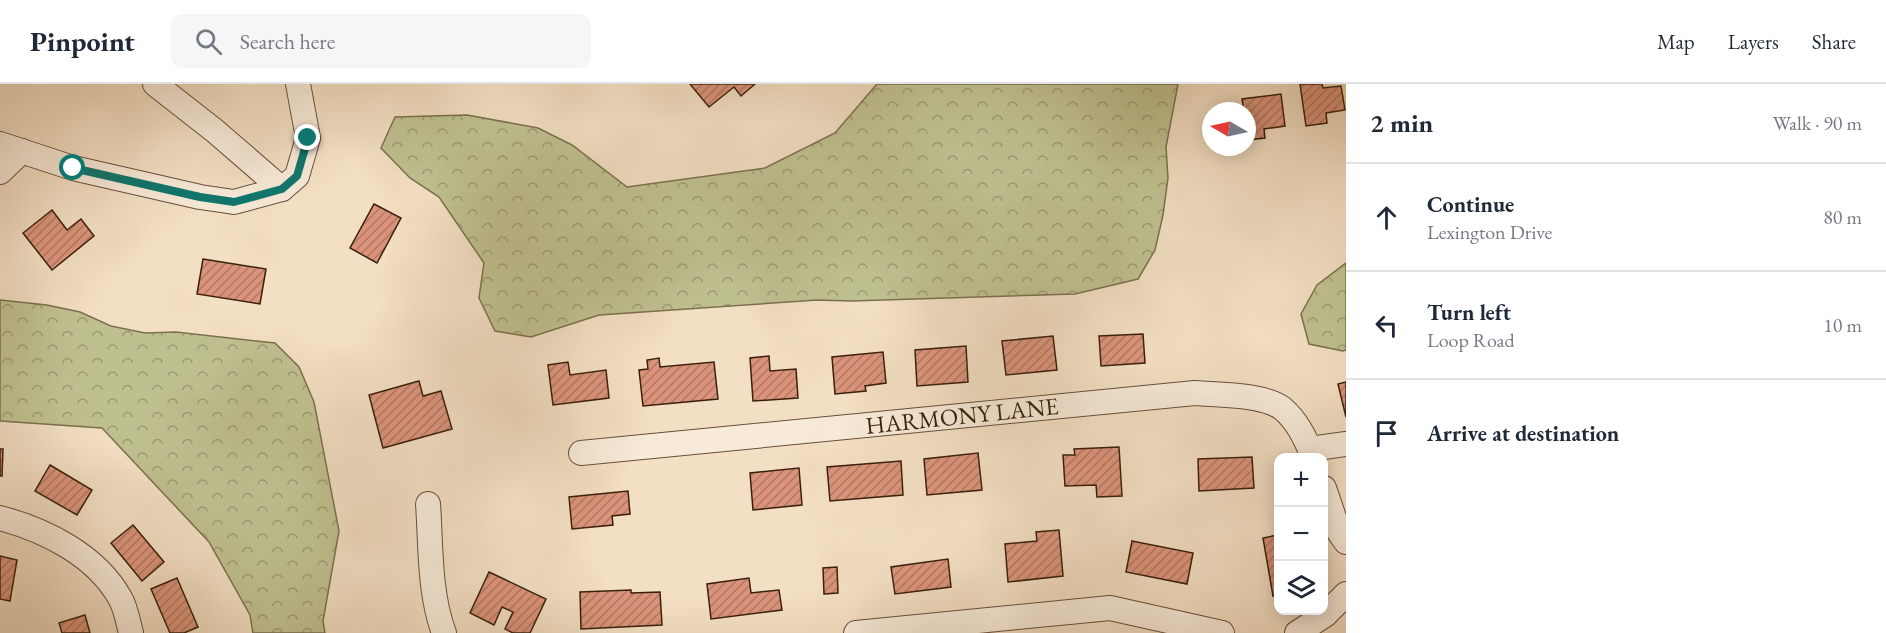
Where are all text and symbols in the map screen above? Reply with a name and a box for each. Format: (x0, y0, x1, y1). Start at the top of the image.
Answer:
search box (171, 14, 591, 68)
text: Pinpoint (30, 23, 135, 59)
icon: search (192, 25, 225, 58)
text: Search here (240, 27, 335, 56)
text: Map (1657, 28, 1695, 55)
text: Layers (1728, 28, 1779, 55)
text: Share (1812, 28, 1856, 55)
north arrow (1202, 102, 1256, 156)
text: 2 min (1370, 106, 1433, 140)
text: Walk · 90 m (1773, 110, 1862, 136)
route end (294, 124, 320, 150)
route start (59, 154, 85, 180)
text: Continue (1427, 190, 1514, 219)
icon: ahead (1370, 201, 1403, 234)
text: 80 m (1823, 204, 1862, 230)
text: Lexington Drive (1427, 219, 1552, 245)
text: Turn left (1427, 298, 1511, 327)
icon: left (1370, 309, 1403, 342)
text: 10 m (1823, 312, 1862, 338)
text: Loop Road (1427, 327, 1515, 353)
street label: HARMONY LANE (864, 390, 1060, 441)
icon: arrive (1370, 417, 1403, 450)
text: Arrive at destination (1427, 419, 1619, 448)
map controls (1274, 453, 1328, 615)
button: + (1274, 453, 1328, 507)
button: − (1274, 507, 1328, 561)
button: layers (1274, 561, 1328, 615)

